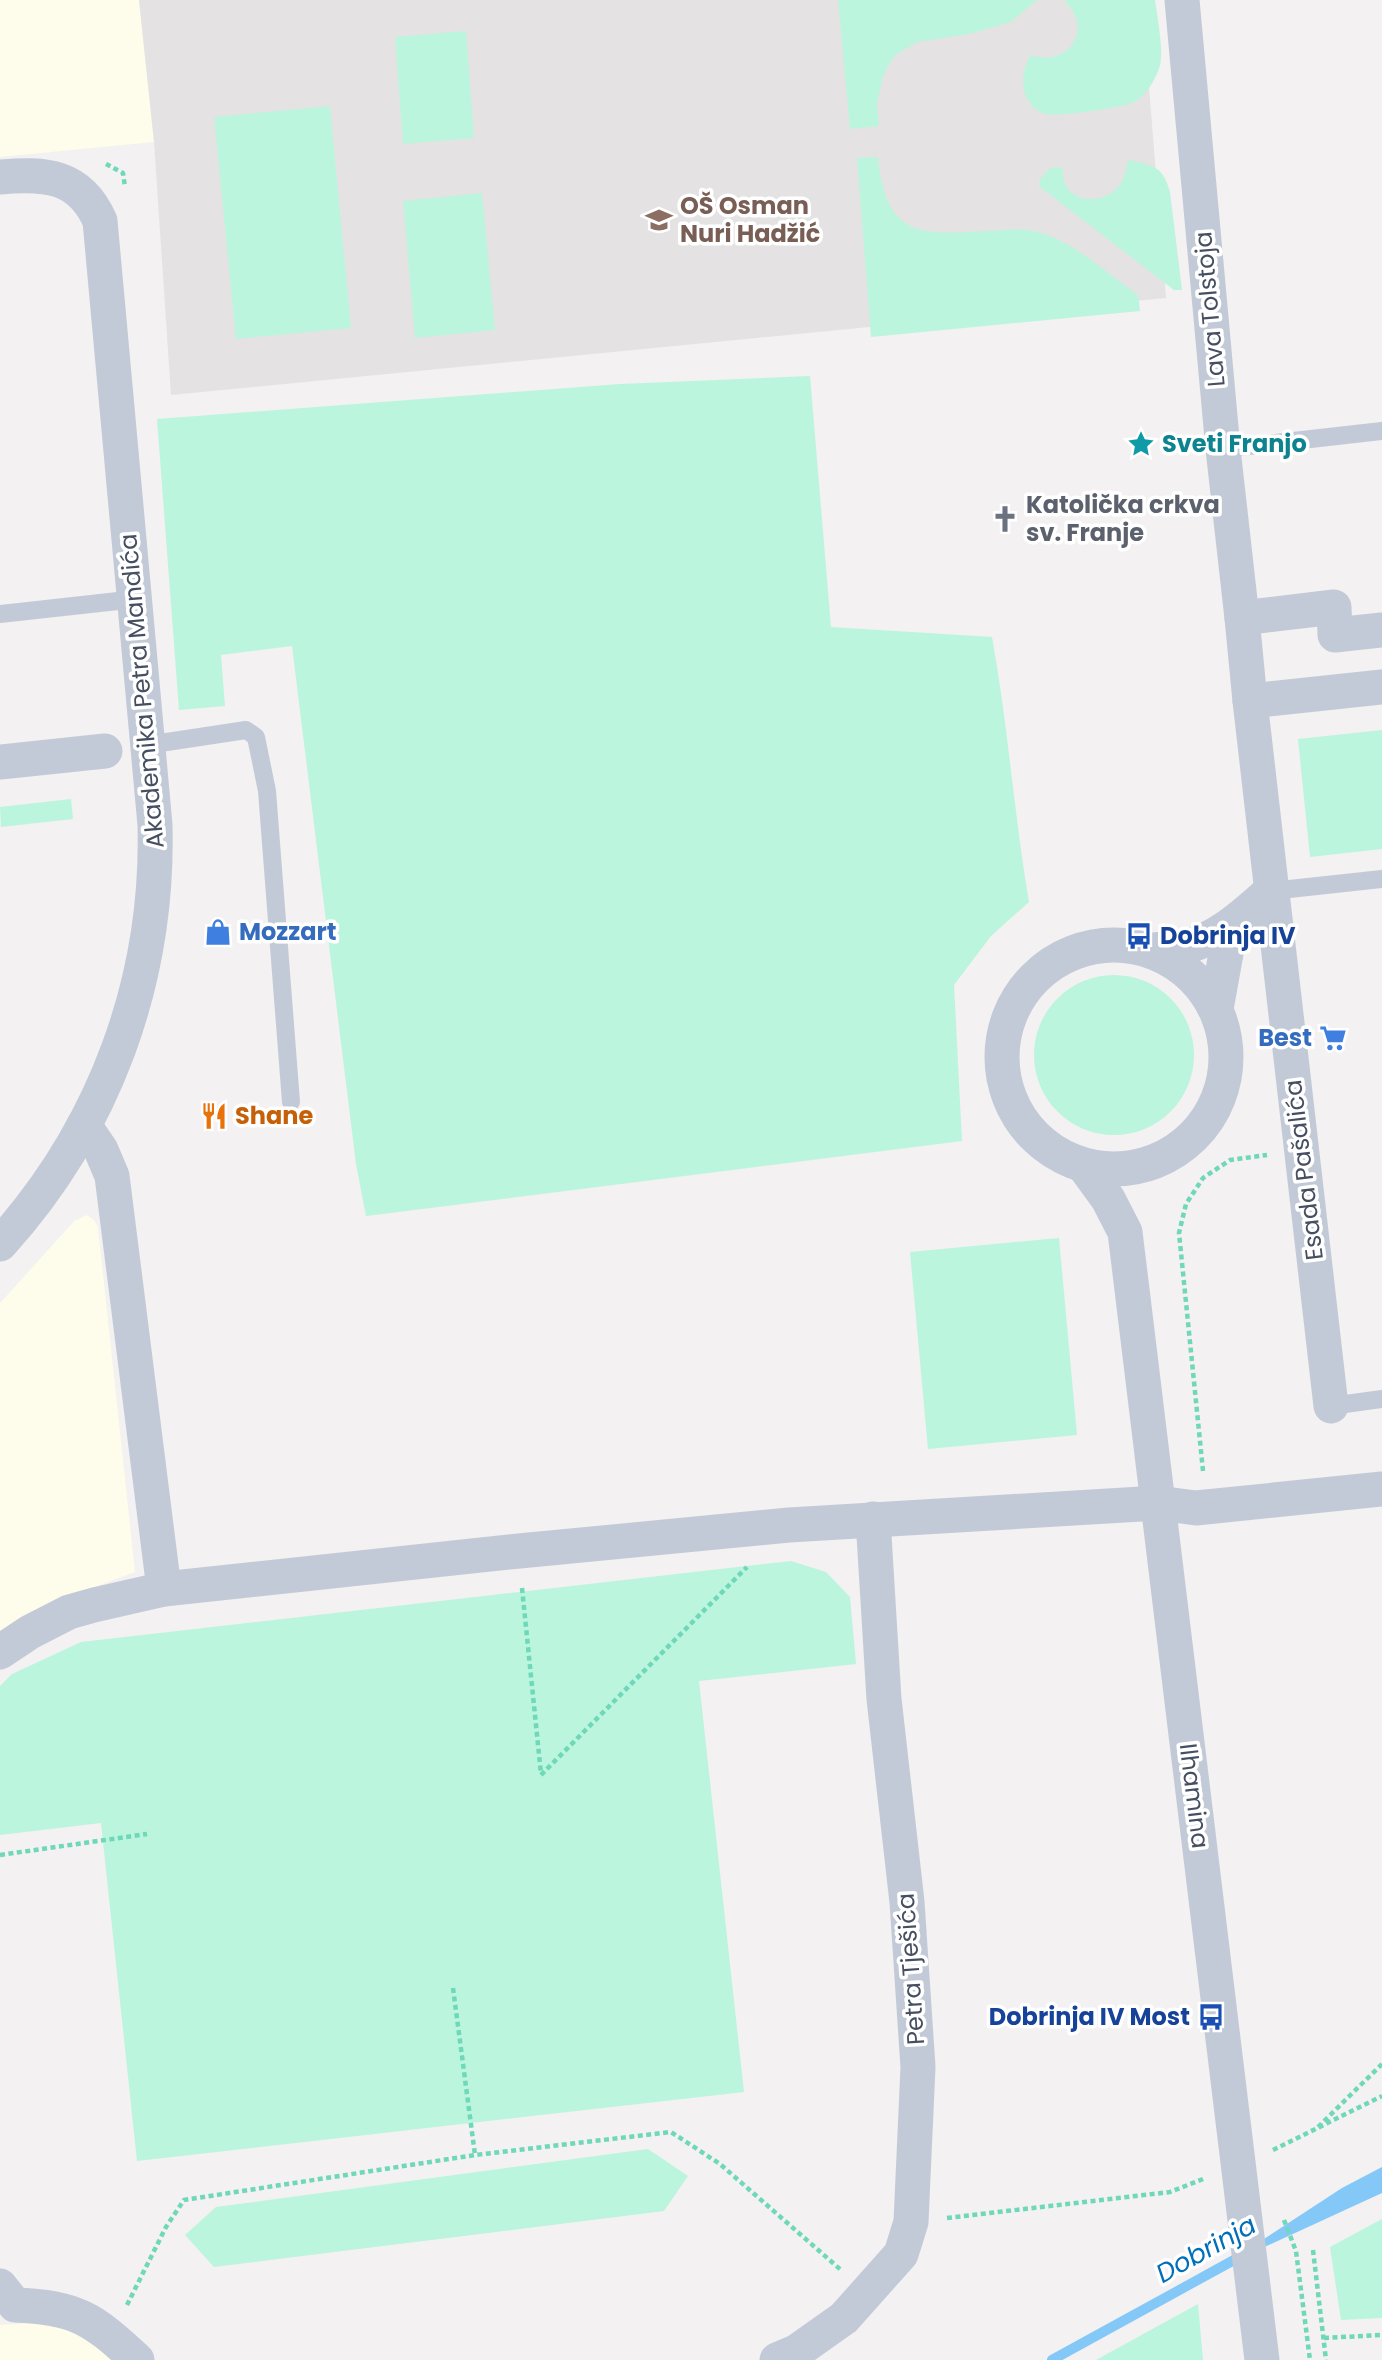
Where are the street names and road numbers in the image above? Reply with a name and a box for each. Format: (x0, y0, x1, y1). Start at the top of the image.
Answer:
street label: Lava Tolstoja (1186, 230, 1233, 388)
street label: Akademika Petra Mandića (111, 532, 172, 850)
street label: Esada Pašalića (1276, 1078, 1331, 1262)
street label: Ilhamina (1172, 1742, 1217, 1850)
street label: Petra Tješića (889, 1892, 932, 2046)

